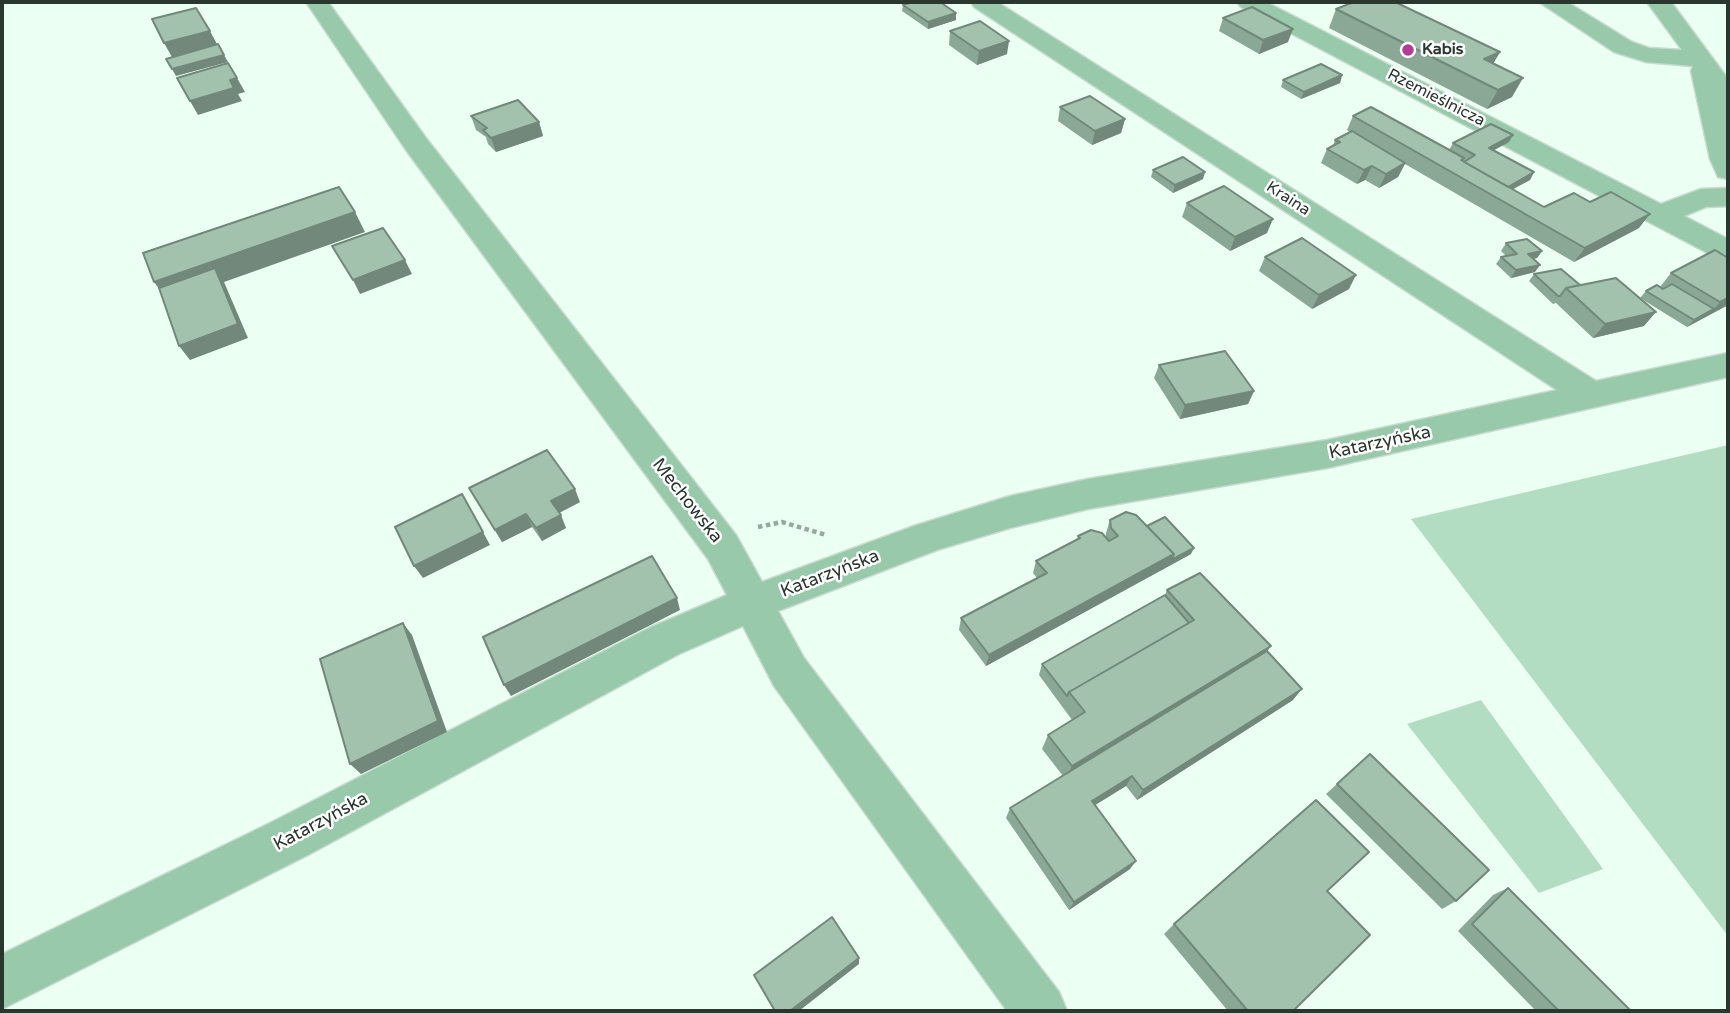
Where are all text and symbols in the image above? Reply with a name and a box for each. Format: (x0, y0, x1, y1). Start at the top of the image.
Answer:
place label: Kabis (1422, 40, 1463, 60)
marker: Kabis (1400, 42, 1416, 58)
street label: Rzemieślnicza (1384, 65, 1488, 131)
street label: Kraina (1262, 178, 1314, 220)
street label: Katarzyńska (1327, 422, 1433, 464)
street label: Mechowska (647, 454, 727, 548)
street label: Katarzyńska (778, 545, 882, 603)
street label: Katarzyńska (270, 788, 372, 856)

